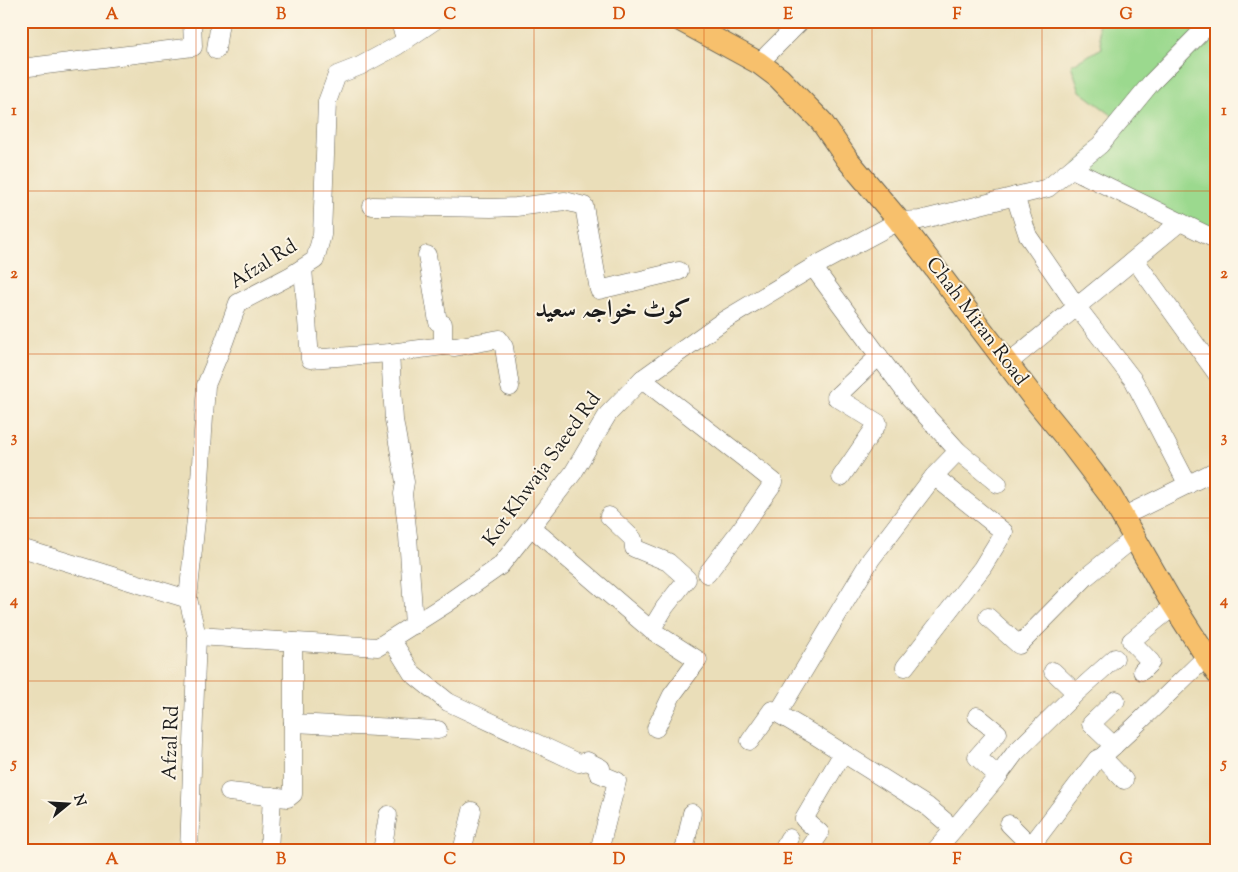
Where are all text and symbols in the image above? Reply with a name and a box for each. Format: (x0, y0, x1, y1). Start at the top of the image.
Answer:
text: A (106, 4, 119, 27)
text: B (276, 4, 286, 27)
text: C (444, 4, 457, 27)
text: D (613, 4, 626, 27)
text: E (783, 4, 793, 27)
text: F (953, 4, 962, 27)
text: G (1119, 4, 1133, 27)
text: 1 (11, 100, 17, 123)
text: 1 (1221, 100, 1227, 123)
street label: Afzal Rd (225, 233, 303, 297)
street label: Chah Miran Road (918, 251, 1034, 393)
text: 2 (10, 263, 18, 286)
text: 2 (1220, 263, 1228, 286)
district label: کوٹ خواجہ سعید (535, 293, 691, 329)
street label: Kot Khwaja Saeed Rd (477, 387, 609, 553)
text: 3 (11, 427, 18, 450)
text: 3 (1221, 427, 1228, 450)
text: 4 (9, 590, 18, 613)
text: 4 (1219, 590, 1228, 613)
street label: Afzal Rd (156, 705, 188, 781)
text: 5 (9, 753, 17, 776)
text: 5 (1219, 753, 1227, 776)
north arrow (42, 780, 92, 830)
text: N (67, 792, 90, 809)
text: A (106, 849, 119, 872)
text: B (276, 849, 286, 872)
text: C (444, 849, 457, 872)
text: D (613, 849, 626, 872)
text: E (783, 849, 793, 872)
text: F (953, 849, 962, 872)
text: G (1119, 849, 1133, 872)

